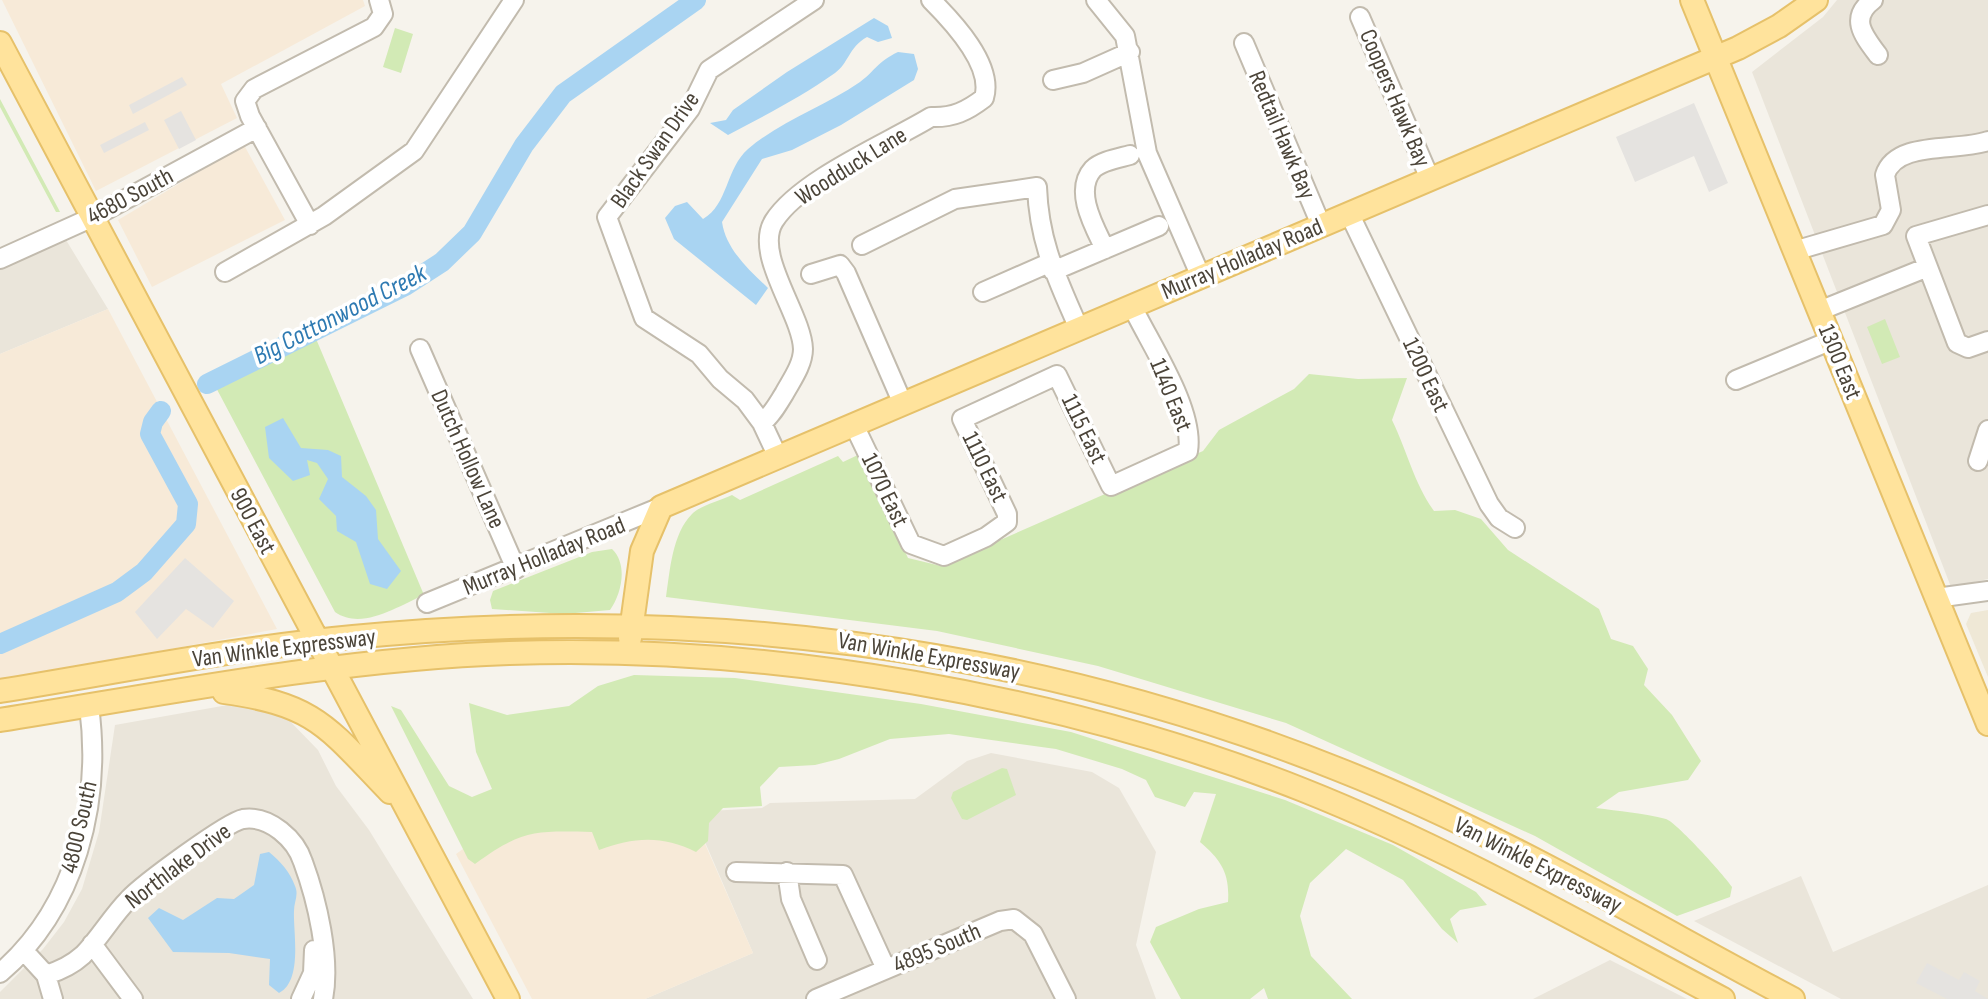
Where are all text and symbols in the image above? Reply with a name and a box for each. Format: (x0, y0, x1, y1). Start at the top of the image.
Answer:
street label: Coopers Hawk Bay (1353, 25, 1437, 171)
street label: Redtail Hawk Bay (1242, 67, 1322, 203)
street label: Black Swan Drive (604, 86, 706, 214)
street label: Woodduck Lane (790, 120, 912, 212)
street label: 4680 South (82, 161, 178, 231)
street label: Murray Holladay Road (1157, 212, 1327, 306)
water label: Big Cottonwood Creek (249, 258, 433, 372)
street label: 1300 East (1812, 320, 1868, 404)
street label: 1200 East (1396, 333, 1456, 417)
street label: 1140 East (1143, 354, 1199, 436)
street label: Dutch Hollow Lane (424, 385, 512, 533)
street label: 1115 East (1055, 390, 1113, 468)
street label: 1110 East (956, 427, 1014, 507)
street label: 1070 East (855, 449, 915, 531)
street label: 900 East (224, 483, 282, 559)
street label: Murray Holladay Road (459, 510, 629, 602)
street label: Van Winkle Expressway (191, 622, 377, 674)
street label: Van Winkle Expressway (836, 626, 1022, 686)
street label: 4800 South (54, 778, 104, 876)
street label: Van Winkle Expressway (1449, 810, 1627, 920)
street label: Northlake Drive (119, 817, 237, 915)
street label: 4895 South (889, 917, 985, 979)

